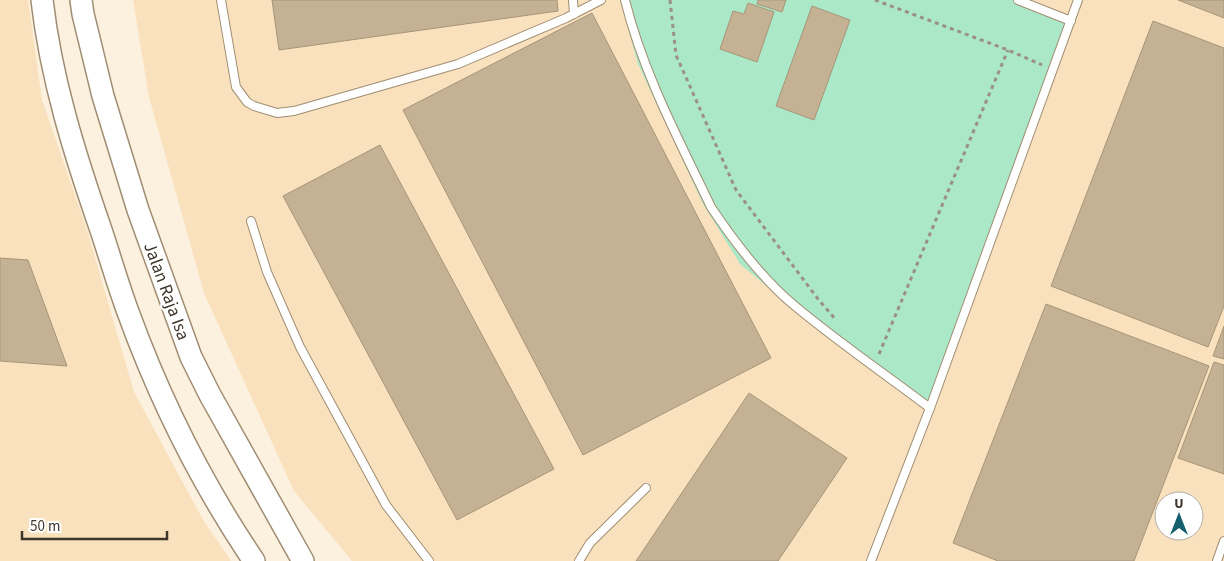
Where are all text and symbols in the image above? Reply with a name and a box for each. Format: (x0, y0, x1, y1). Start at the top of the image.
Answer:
street label: Jalan Raja Isa (137, 239, 196, 344)
north arrow (1154, 491, 1204, 541)
text: U (1174, 494, 1184, 514)
scale bar (22, 508, 168, 540)
text: 50 m (30, 516, 60, 537)

